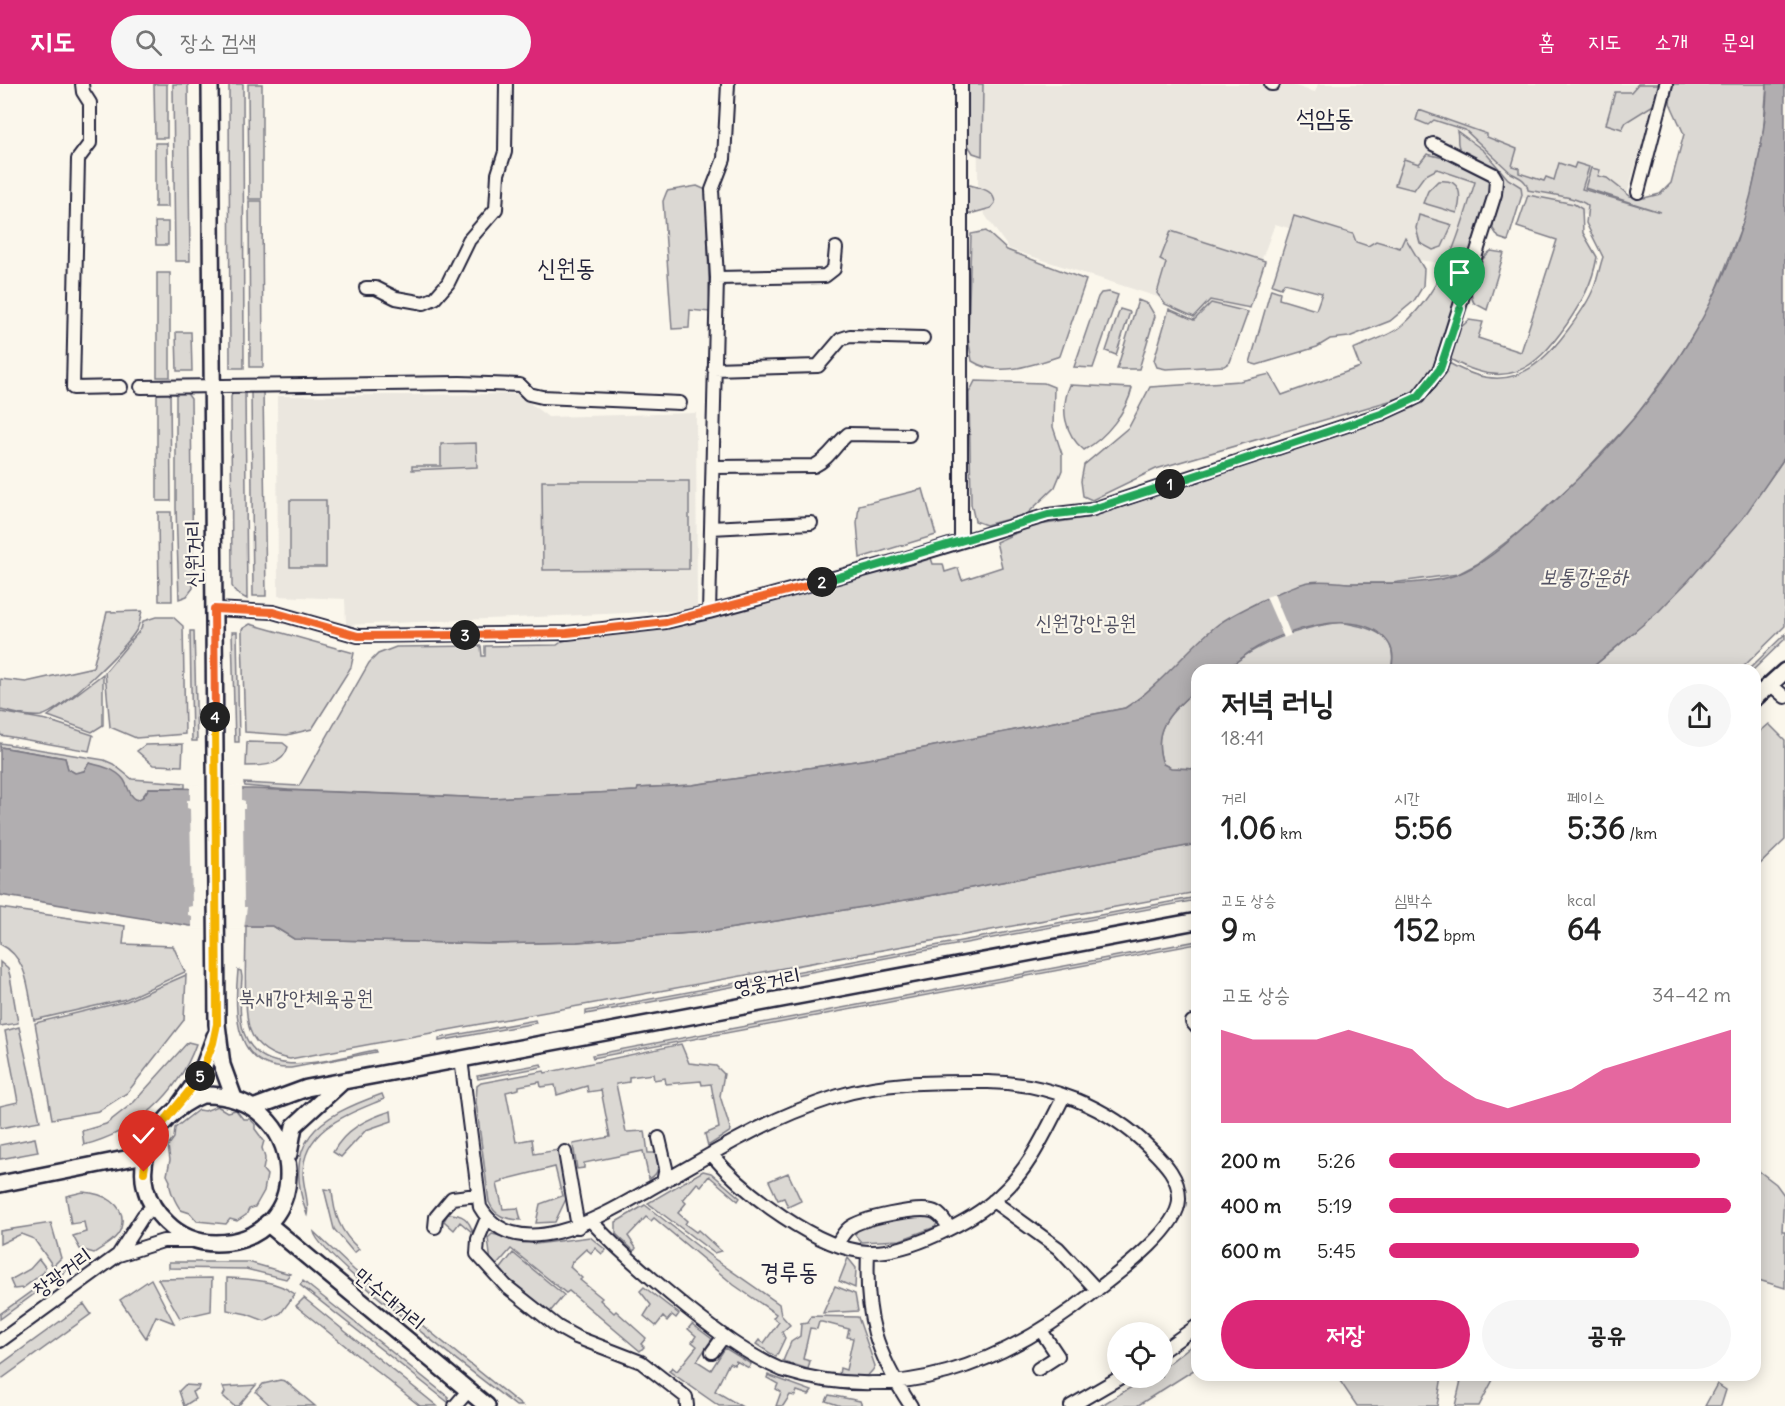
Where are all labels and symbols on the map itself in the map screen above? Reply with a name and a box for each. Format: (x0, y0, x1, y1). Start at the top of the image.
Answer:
district label: 석암동 (1296, 102, 1354, 132)
pin (1434, 247, 1485, 309)
district label: 신원동 (537, 252, 595, 282)
pin: 1 (1155, 469, 1185, 499)
street label: 신원거리 (179, 520, 207, 588)
water label: 보통강운하 (1540, 562, 1630, 590)
pin: 2 (807, 567, 837, 597)
park label: 신원강안공원 (1035, 609, 1137, 636)
pin: 3 (450, 620, 480, 650)
pin: 4 (200, 702, 230, 732)
street label: 영웅거리 (731, 961, 803, 1001)
park label: 북새강안체육공원 (238, 984, 374, 1011)
pin: 5 (185, 1061, 215, 1091)
pin (118, 1110, 169, 1172)
street label: 창광거리 (27, 1241, 97, 1303)
district label: 경루동 (760, 1256, 818, 1286)
street label: 만수대거리 (349, 1262, 431, 1336)

